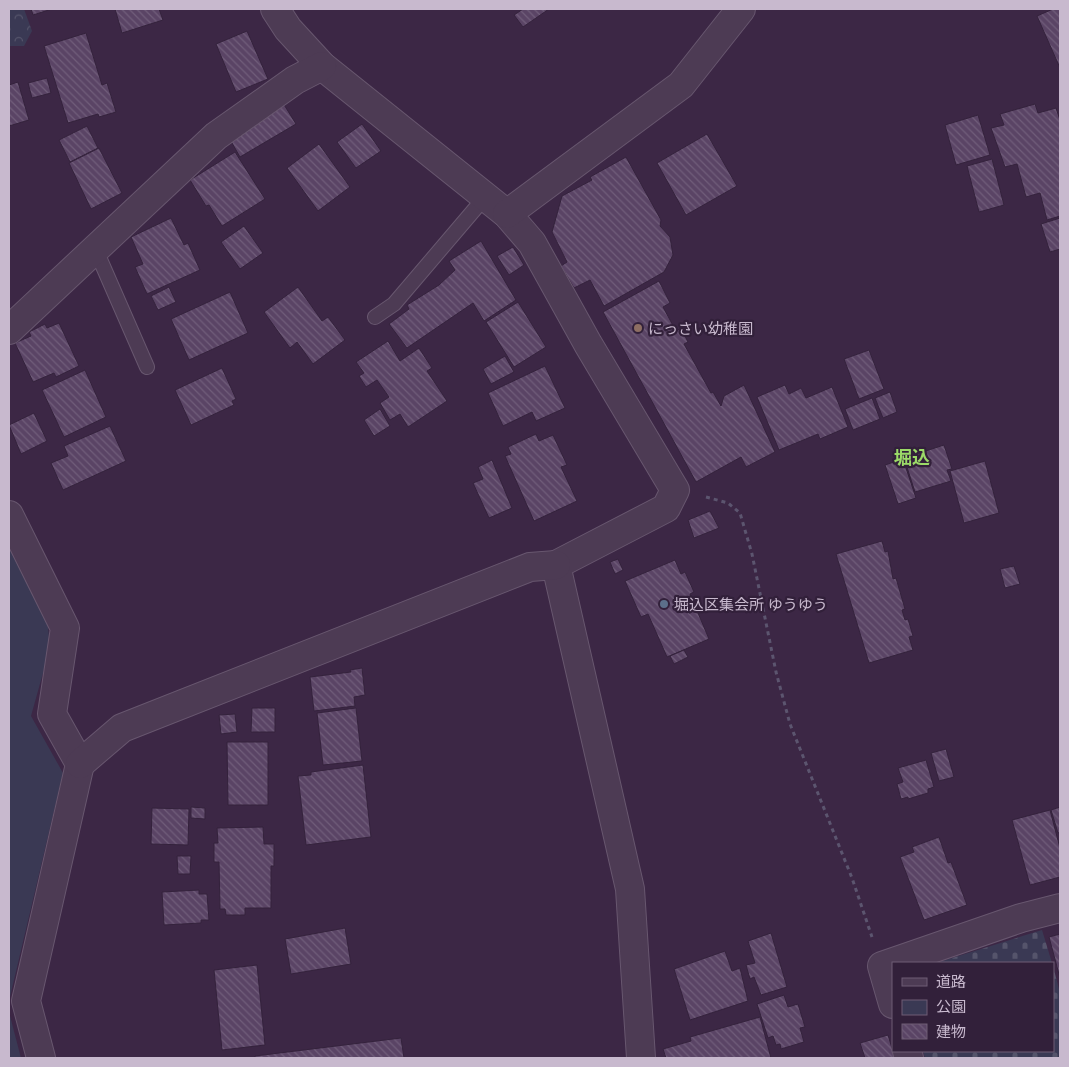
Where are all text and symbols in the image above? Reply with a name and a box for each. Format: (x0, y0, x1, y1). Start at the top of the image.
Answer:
place label: にっさい幼稚園 (648, 319, 753, 337)
marker: にっさい幼稚園 (632, 322, 644, 334)
district label: 堀込 (894, 446, 930, 468)
place label: 堀込区集会所 ゆうゆう (674, 595, 828, 613)
marker: 堀込区集会所 ゆうゆう (658, 598, 670, 610)
legend (892, 962, 1054, 1052)
text: 道路 (936, 972, 966, 990)
text: 公園 (936, 997, 966, 1015)
text: 建物 (936, 1022, 966, 1040)

